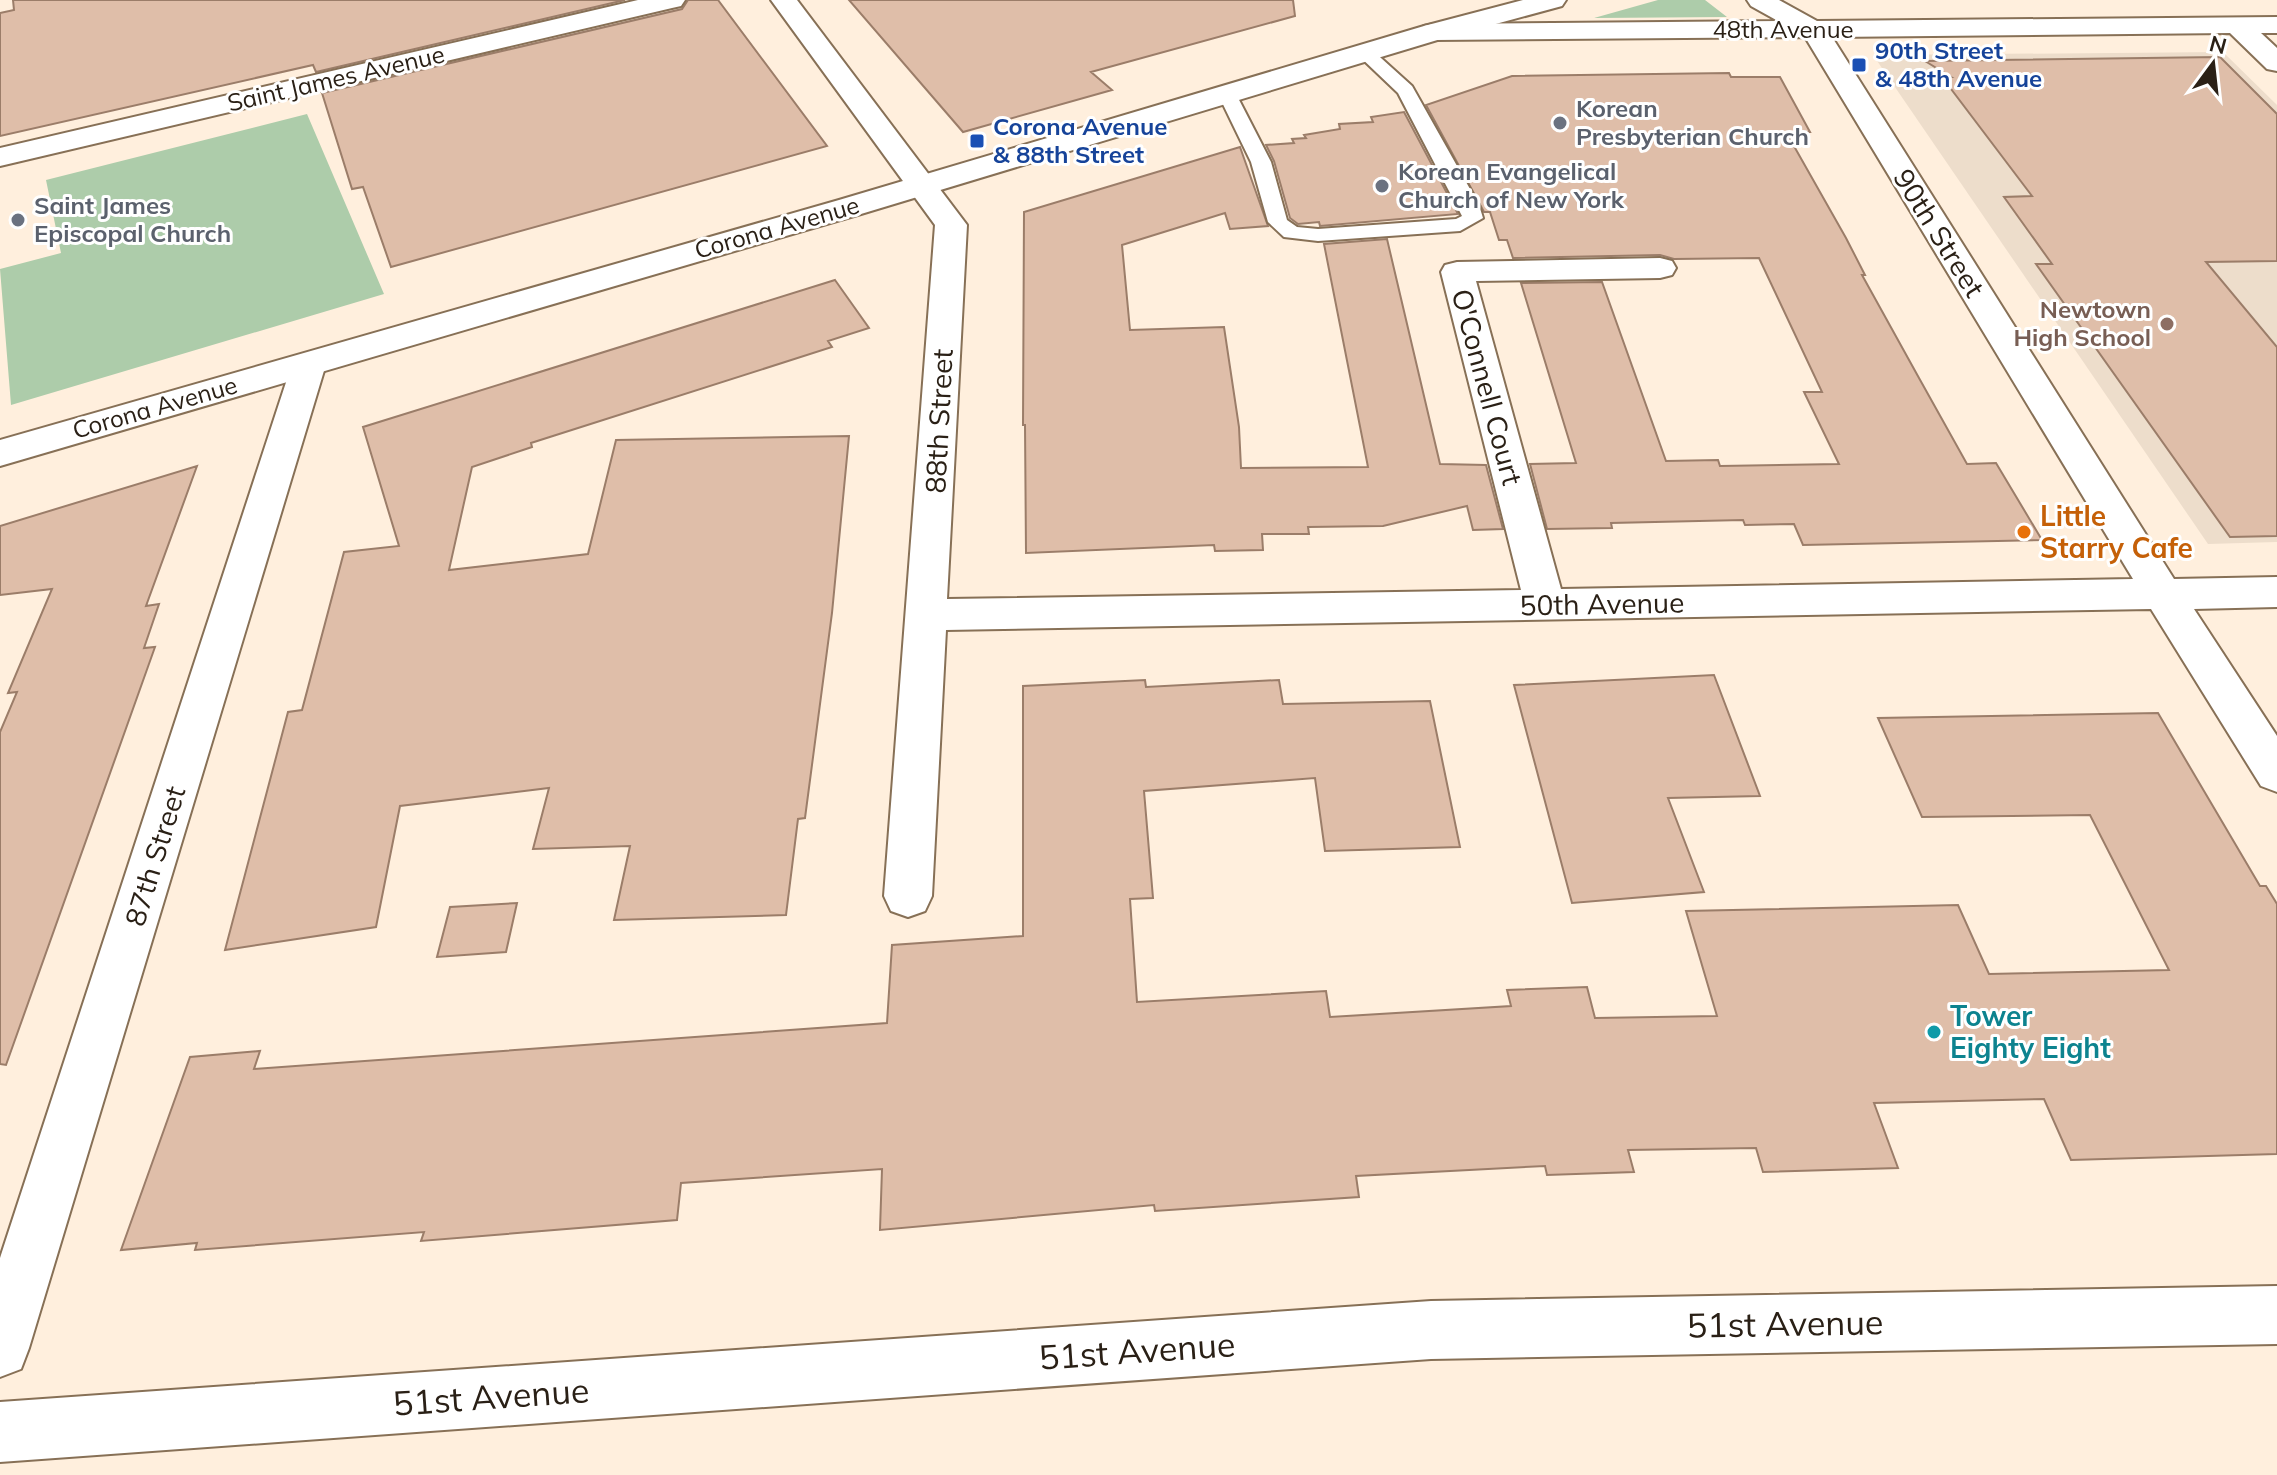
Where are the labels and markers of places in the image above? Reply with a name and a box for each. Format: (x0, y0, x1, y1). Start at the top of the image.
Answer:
place label: 90th Street & 48th Avenue (1875, 35, 2042, 93)
marker: 90th Street & 48th Avenue (1850, 56, 1868, 74)
place label: Korean Presbyterian Church (1576, 93, 1809, 151)
place label: Corona Avenue & 88th Street (993, 111, 1167, 169)
marker: Korean Presbyterian Church (1551, 114, 1569, 132)
marker: Corona Avenue & 88th Street (968, 132, 986, 150)
place label: Korean Evangelical Church of New York (1398, 156, 1625, 214)
marker: Korean Evangelical Church of New York (1373, 177, 1391, 195)
place label: Saint James Episcopal Church (34, 190, 231, 248)
marker: Saint James Episcopal Church (9, 211, 27, 229)
place label: Newtown High School (2013, 294, 2151, 352)
marker: Newtown High School (2158, 315, 2176, 333)
place label: Little Starry Cafe (2040, 498, 2193, 565)
marker: Little Starry Cafe (2015, 523, 2033, 541)
place label: Tower Eighty Eight (1950, 998, 2111, 1065)
marker: Tower Eighty Eight (1925, 1023, 1943, 1041)

